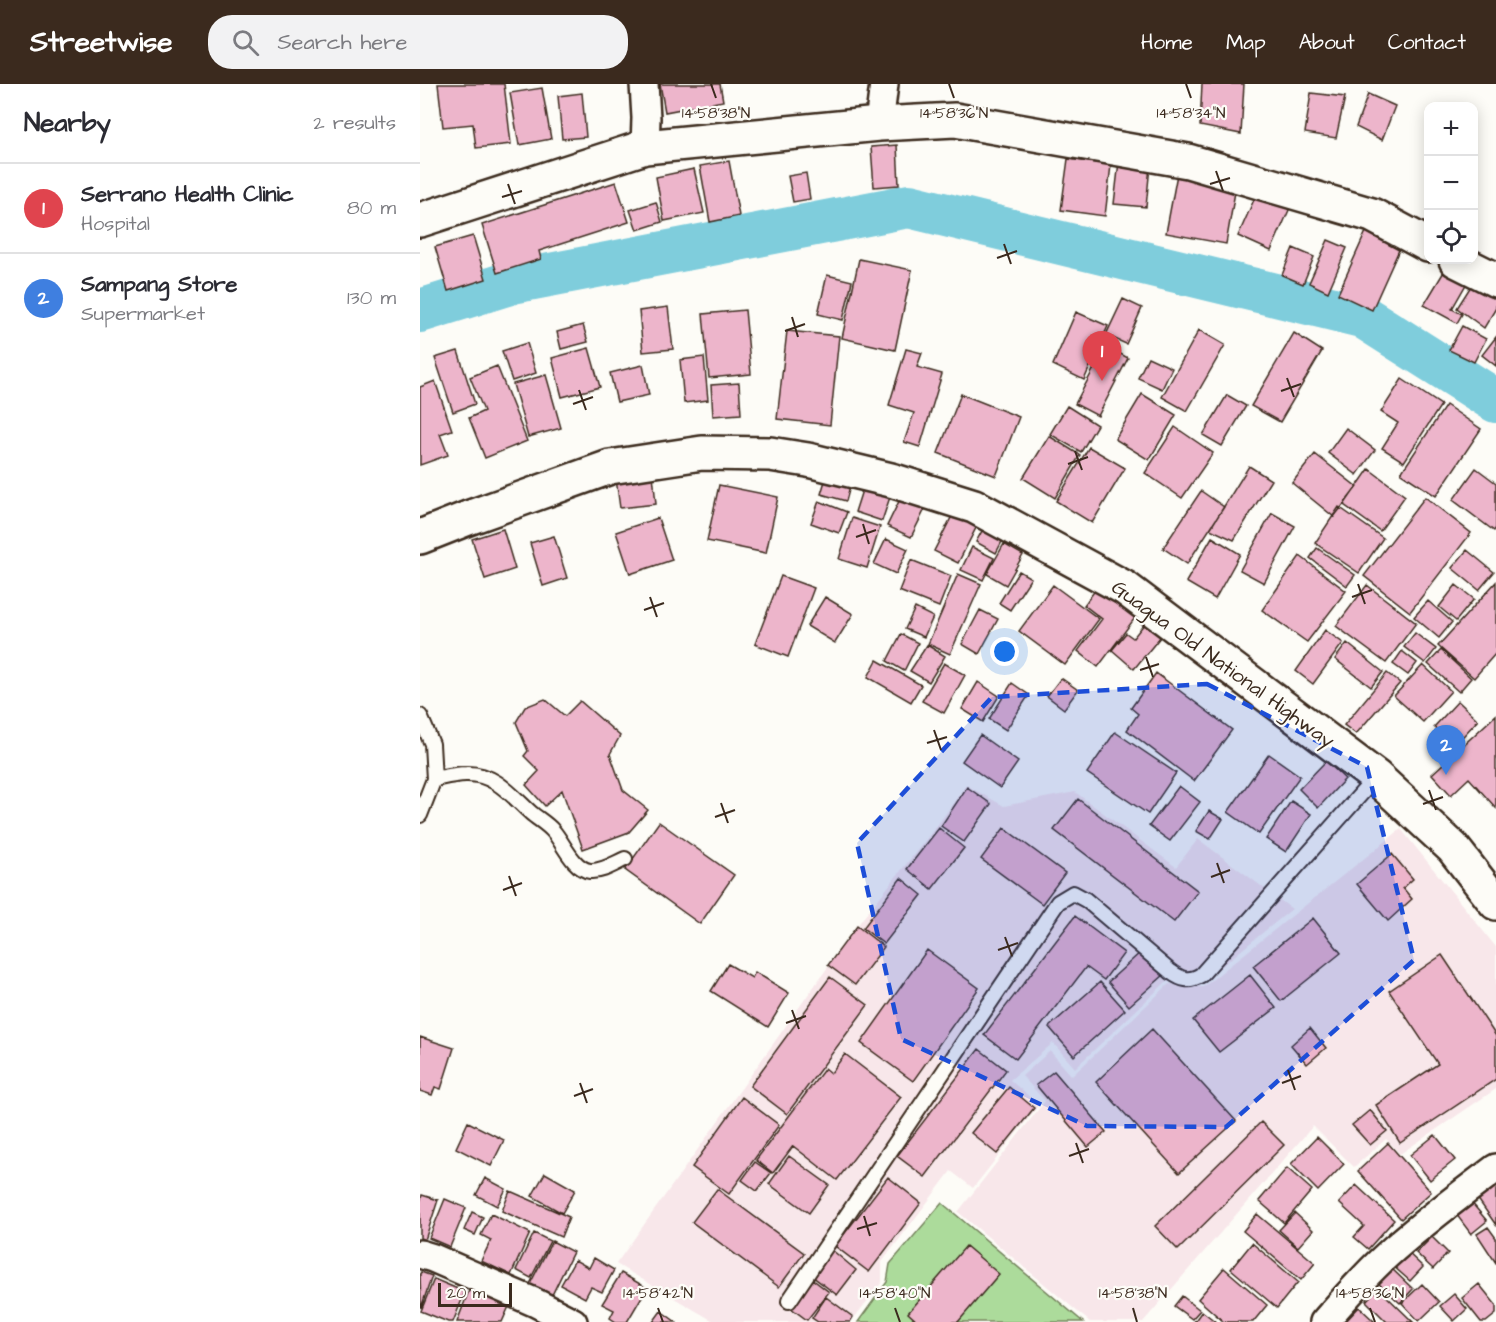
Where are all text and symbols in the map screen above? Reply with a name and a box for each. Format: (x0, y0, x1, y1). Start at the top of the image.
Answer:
search box (208, 15, 628, 69)
text: Streetwise (30, 23, 172, 62)
icon: search (229, 26, 262, 59)
text: Search here (277, 27, 407, 58)
text: Home (1141, 28, 1193, 57)
text: Map (1226, 28, 1266, 57)
text: About (1299, 28, 1355, 57)
text: Contact (1388, 28, 1466, 57)
map controls (1424, 102, 1478, 264)
button: + (1424, 102, 1478, 156)
text: 14°58'38"N (682, 103, 750, 124)
text: 14°58'36"N (920, 103, 988, 124)
text: 14°58'34"N (1157, 103, 1226, 124)
text: Nearby (24, 105, 111, 141)
text: 2 results (313, 109, 396, 137)
button: − (1424, 156, 1478, 210)
text: Serrano Health Clinic (81, 179, 294, 210)
text: 1 (42, 194, 45, 222)
text: 80 m (347, 194, 396, 222)
text: Hospital (81, 210, 150, 238)
button: locate (1424, 210, 1478, 264)
text: Sampang Store (81, 269, 238, 300)
text: 2 (38, 284, 49, 312)
text: 130 m (347, 284, 396, 312)
text: Supermarket (81, 300, 205, 328)
pin: 1 (1082, 332, 1122, 381)
street label: Guagua Old National Highway (1104, 573, 1341, 757)
your location (990, 637, 1019, 666)
pin: 2 (1426, 726, 1466, 775)
scale bar (438, 1280, 512, 1308)
text: 20 m (447, 1282, 485, 1304)
text: 14°58'42"N (623, 1283, 693, 1304)
text: 14°58'40"N (860, 1283, 930, 1304)
text: 14°58'38"N (1099, 1283, 1167, 1304)
text: 14°58'36"N (1336, 1283, 1404, 1304)

